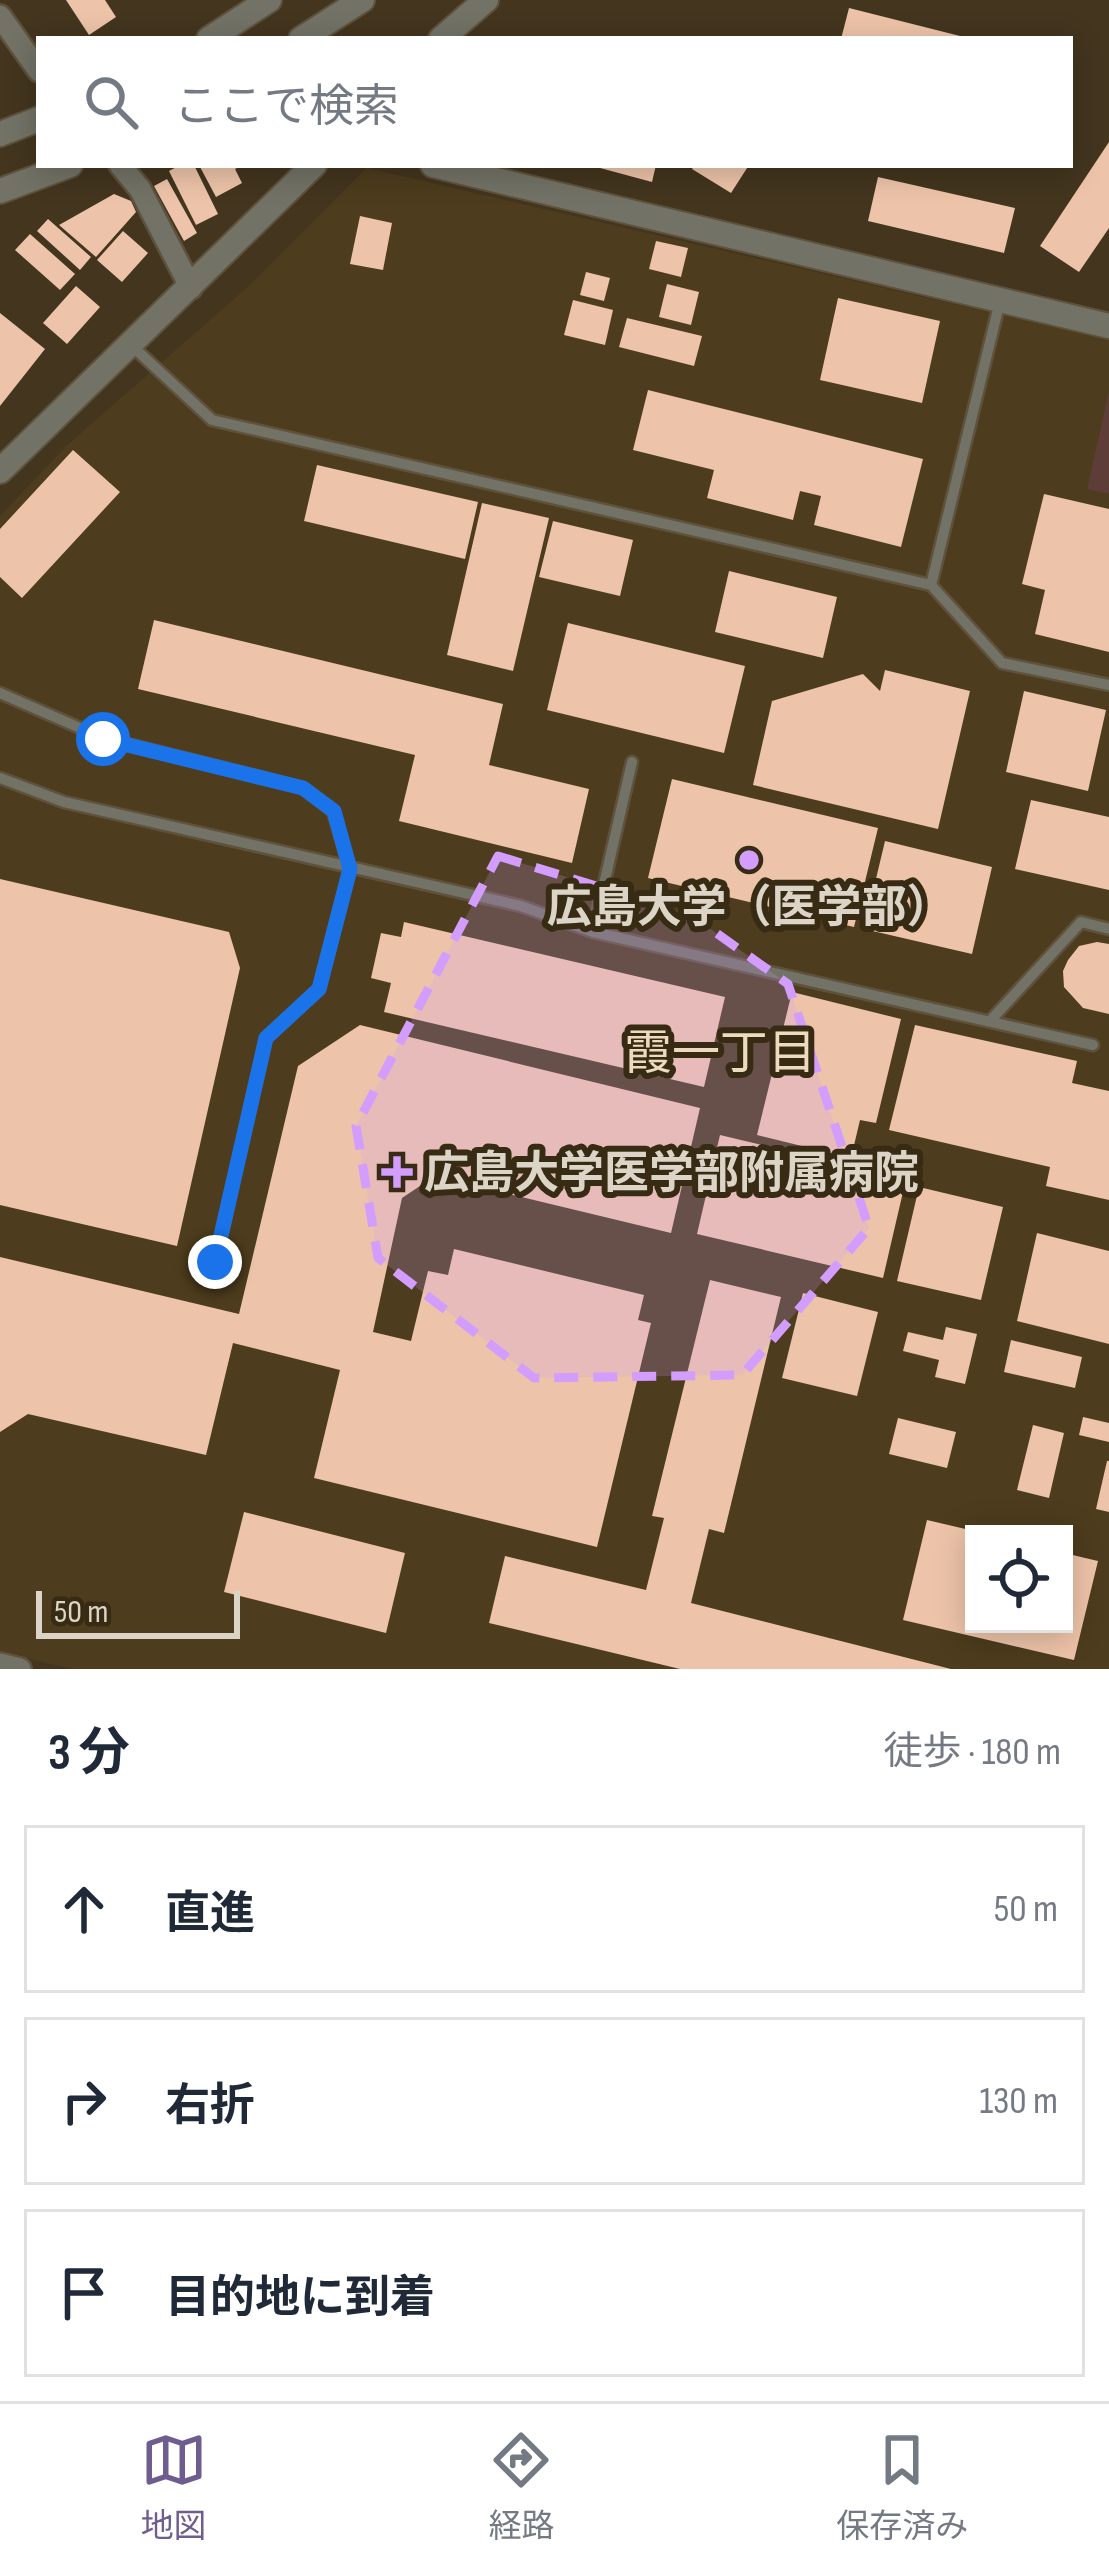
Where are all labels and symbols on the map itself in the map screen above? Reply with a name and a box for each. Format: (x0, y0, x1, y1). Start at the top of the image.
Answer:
route start (76, 712, 130, 766)
marker: 広島大学（医学部） (736, 847, 762, 873)
place label: 広島大学（医学部） (546, 881, 952, 936)
district label: 霞一丁目 (624, 1026, 816, 1083)
place label: 広島大学医学部附属病院 (424, 1147, 919, 1202)
marker: 広島大学医学部附属病院 (381, 1156, 413, 1188)
route end (188, 1235, 242, 1289)
scale bar (36, 1585, 240, 1638)

